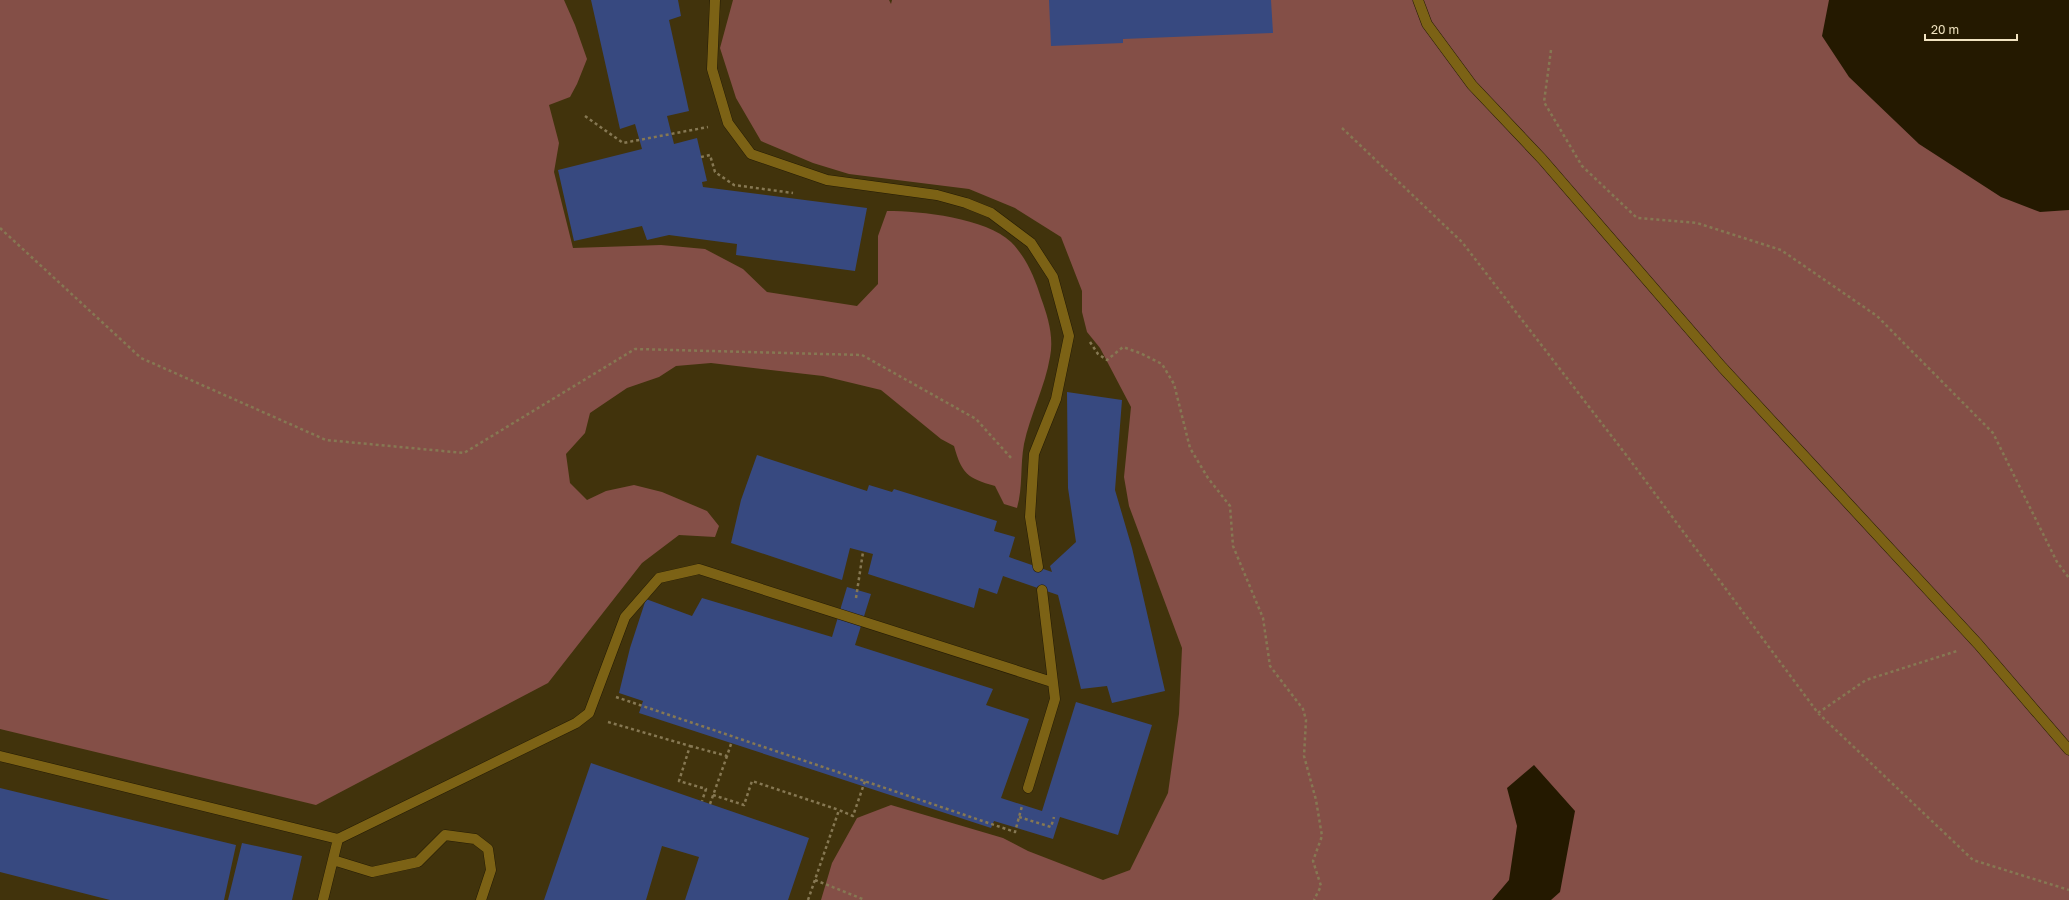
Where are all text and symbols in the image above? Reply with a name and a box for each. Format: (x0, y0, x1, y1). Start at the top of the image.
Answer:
scale bar (1925, 16, 2017, 42)
text: 20 m (1931, 22, 1959, 37)

